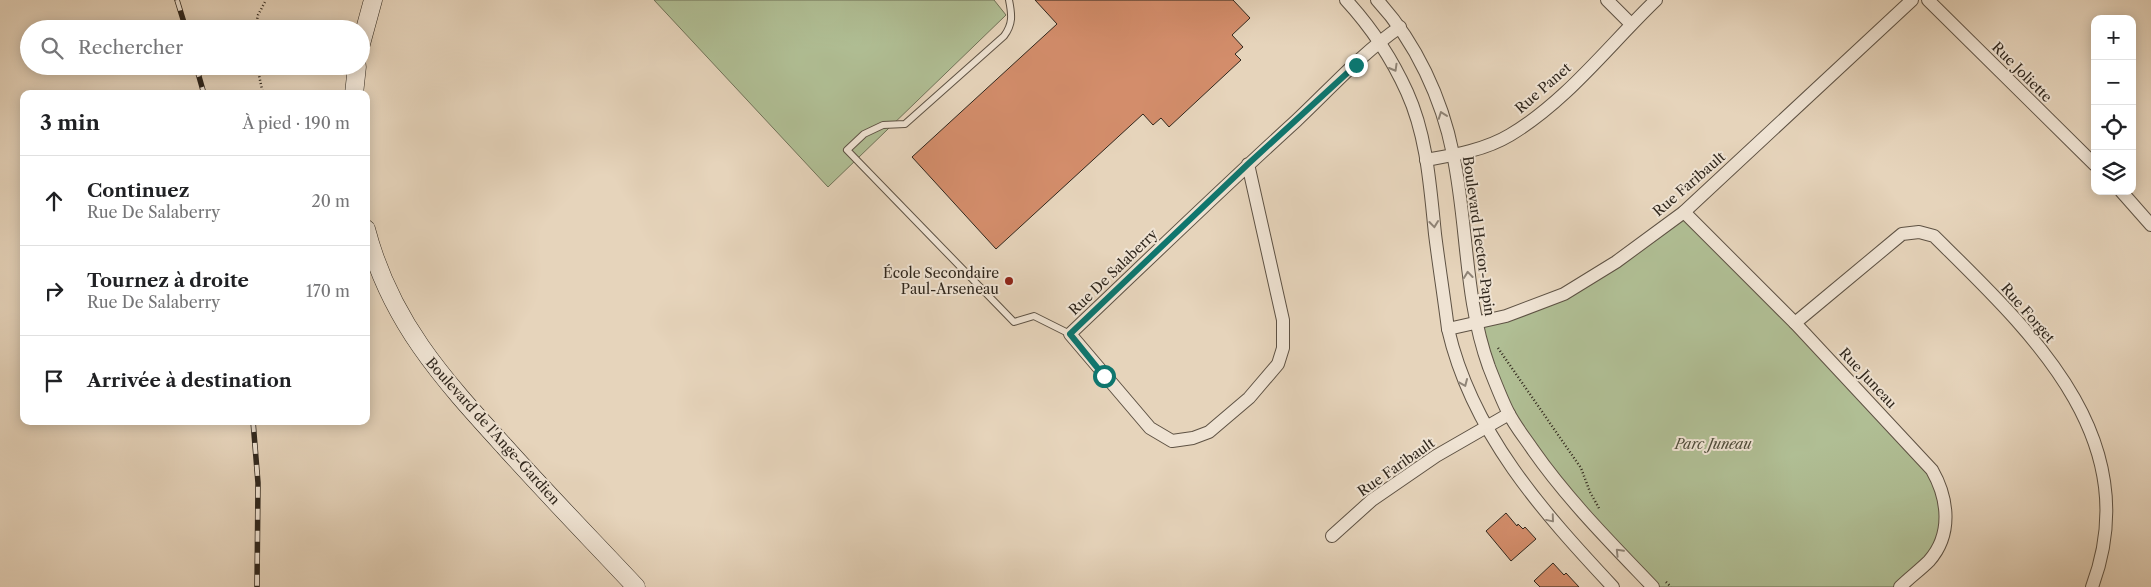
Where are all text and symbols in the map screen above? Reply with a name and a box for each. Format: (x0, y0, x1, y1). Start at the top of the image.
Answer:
map controls (2091, 15, 2136, 195)
button: + (2091, 15, 2136, 60)
search box (20, 20, 370, 75)
icon: search (38, 34, 66, 62)
text: Rechercher (78, 36, 183, 59)
street label: Rue Joliette (1988, 38, 2056, 106)
route end (1345, 54, 1368, 77)
street label: Rue Panet (1511, 59, 1575, 117)
button: − (2091, 60, 2136, 105)
one-way arrow (1387, 63, 1397, 72)
button: locate (2091, 105, 2136, 150)
text: 3 min (40, 110, 100, 135)
one-way arrow (1438, 111, 1448, 119)
text: À pied · 190 m (243, 113, 350, 133)
street label: Rue Faribault (1649, 148, 1729, 220)
button: layers (2091, 150, 2136, 195)
street label: Boulevard Hector-Papin (1459, 155, 1499, 317)
text: Continuez (87, 179, 189, 202)
icon: ahead (40, 187, 68, 215)
text: 20 m (311, 191, 350, 211)
text: Rue De Salaberry (87, 202, 220, 222)
one-way arrow (1428, 220, 1439, 228)
street label: Rue De Salaberry (1065, 225, 1161, 319)
place label: École Secondaire Paul-Arseneau (883, 264, 999, 298)
text: Tournez à droite (87, 269, 249, 292)
one-way arrow (1463, 270, 1474, 278)
marker: École Secondaire Paul-Arseneau (1003, 275, 1015, 287)
icon: right (40, 277, 68, 305)
street label: Rue Forget (1997, 279, 2059, 347)
text: 170 m (306, 281, 350, 301)
text: Rue De Salaberry (87, 292, 220, 312)
street label: Rue Juneau (1835, 344, 1901, 412)
street label: Boulevard de l'Ange-Gardien (422, 354, 564, 509)
route start (1093, 365, 1116, 388)
icon: arrive (40, 367, 68, 395)
text: Arrivée à destination (87, 369, 292, 392)
one-way arrow (1458, 378, 1469, 387)
street label: Rue Faribault (1354, 434, 1438, 500)
park label: Parc Juneau (1674, 435, 1752, 453)
one-way arrow (1546, 513, 1554, 522)
one-way arrow (1616, 548, 1625, 557)

